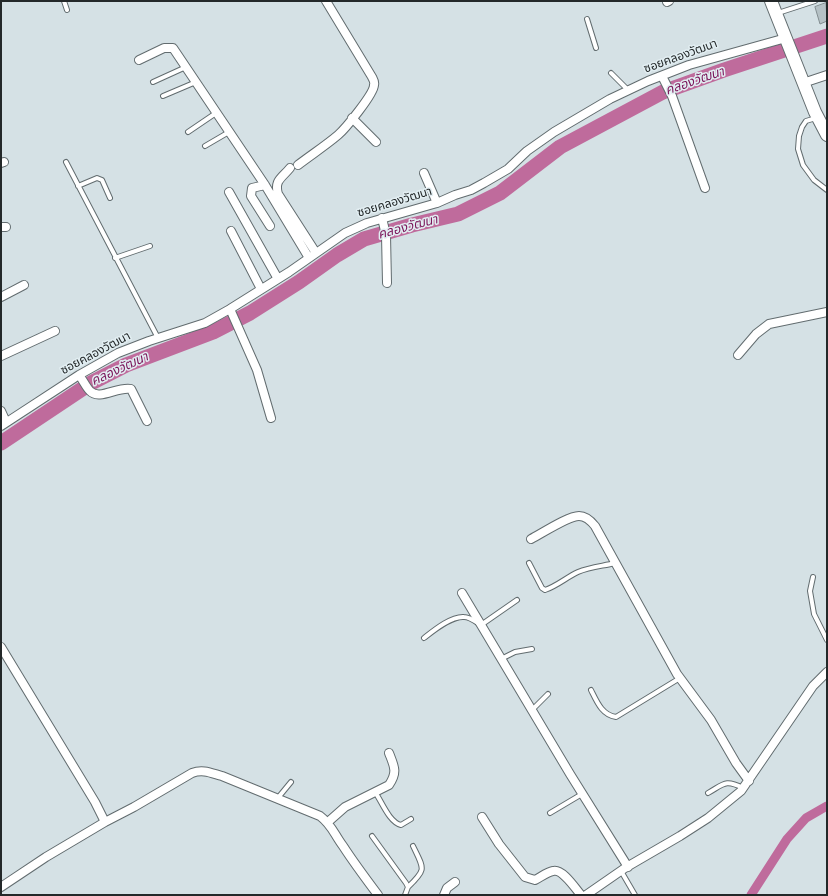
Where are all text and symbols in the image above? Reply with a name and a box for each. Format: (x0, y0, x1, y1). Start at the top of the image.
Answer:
street label: ซอยคลองวัฒนา (642, 37, 720, 77)
water label: คลองวัฒนา (664, 65, 726, 99)
street label: ซอยคลองวัฒนา (356, 185, 434, 221)
water label: คลองวัฒนา (376, 213, 440, 243)
street label: ซอยคลองวัฒนา (59, 330, 133, 378)
water label: คลองวัฒนา (89, 350, 151, 390)

